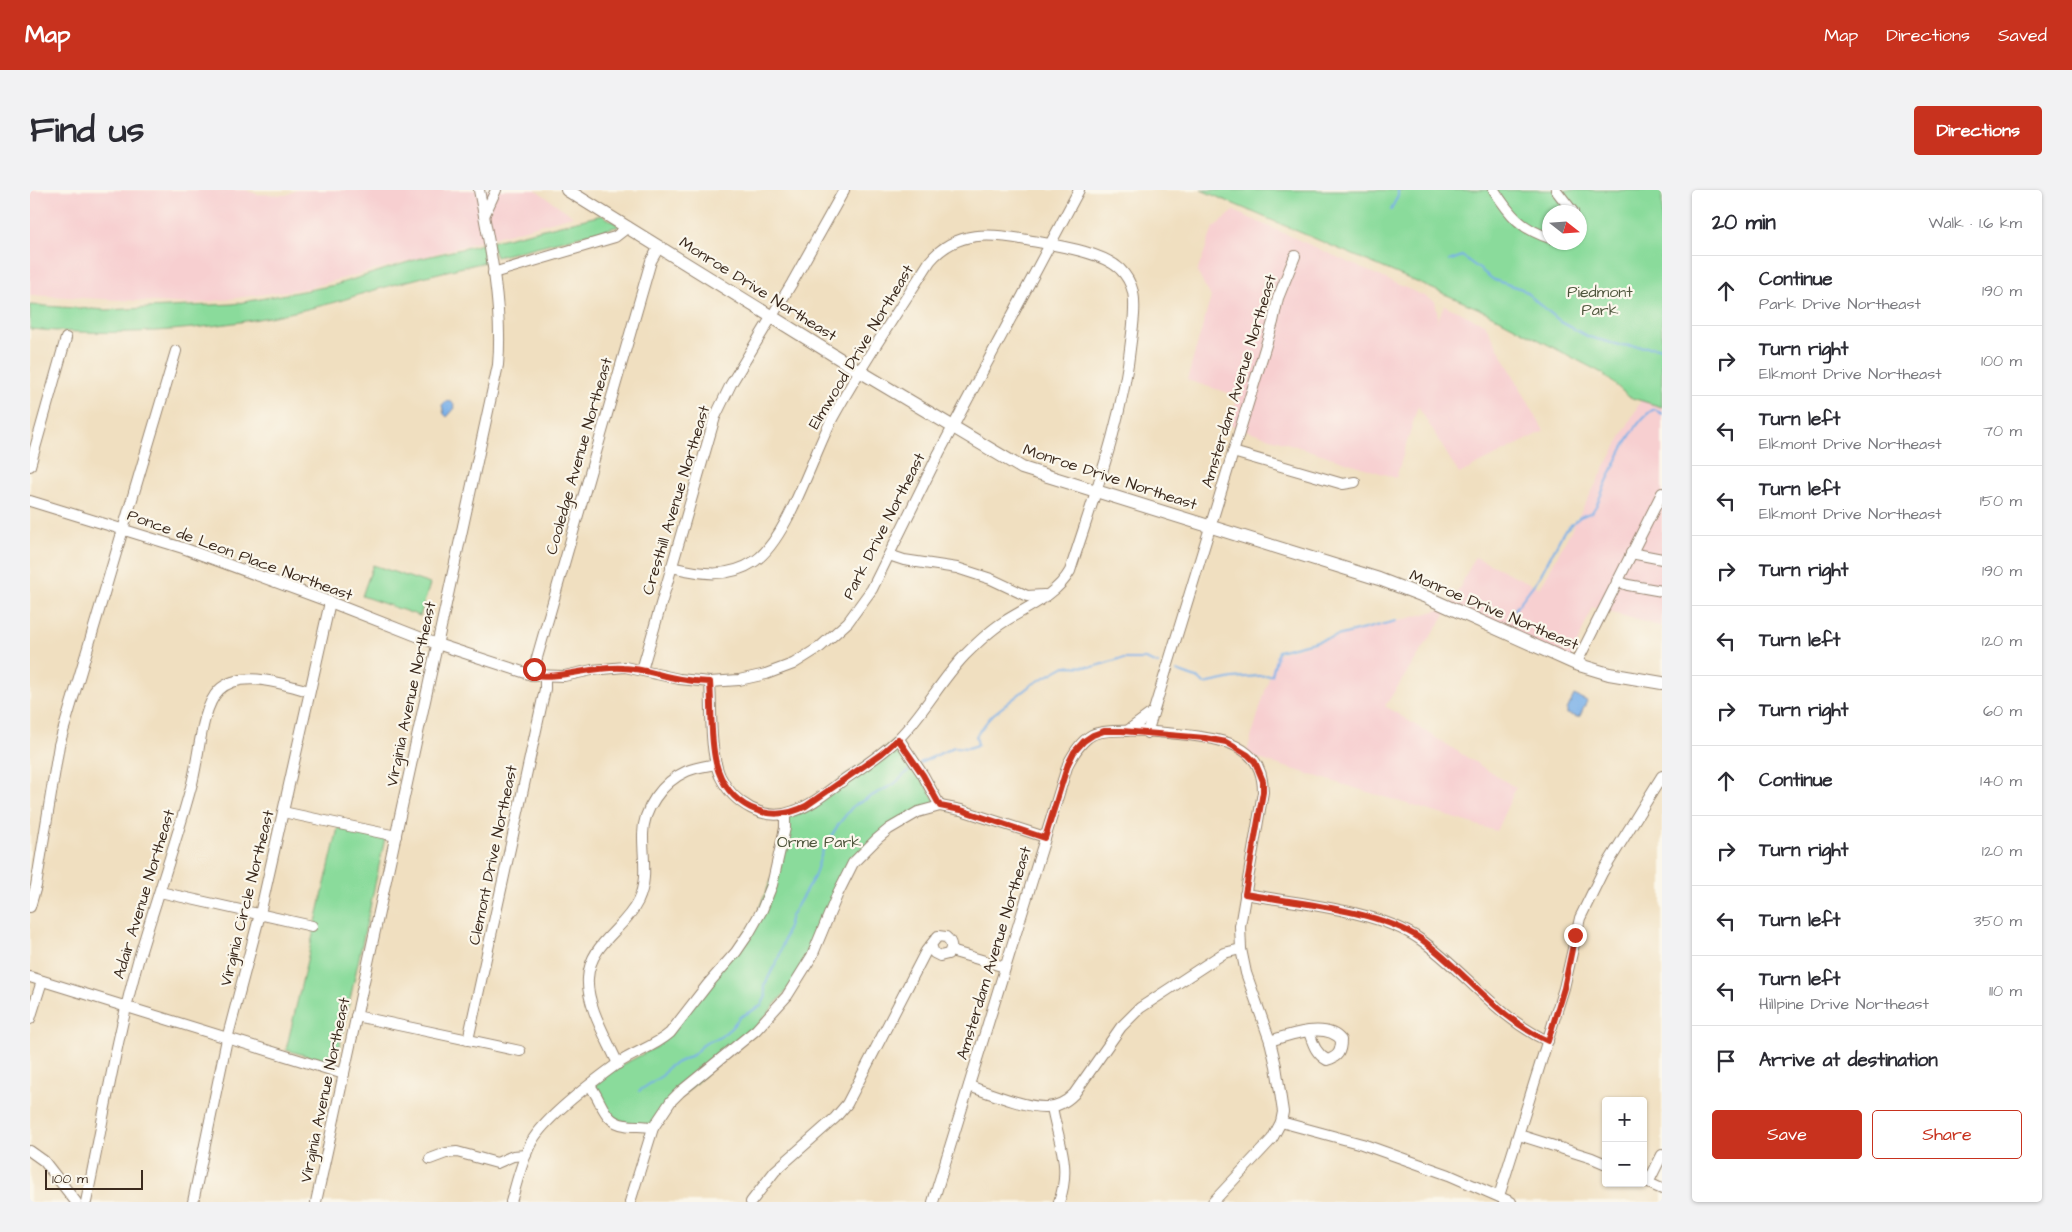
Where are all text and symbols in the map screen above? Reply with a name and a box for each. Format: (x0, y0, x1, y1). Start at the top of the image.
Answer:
text: Map (25, 18, 70, 52)
text: Map (1824, 23, 1858, 48)
text: Directions (1886, 23, 1970, 48)
text: Saved (1998, 23, 2047, 48)
text: Find us (30, 106, 144, 155)
button: Directions (1914, 106, 2042, 155)
north arrow (1542, 205, 1587, 250)
text: 20 min (1712, 208, 1776, 237)
text: Walk · 1.6 km (1928, 212, 2022, 234)
street label: Monroe Drive Northeast (675, 232, 841, 347)
street label: Elmwood Drive Northeast (803, 260, 919, 433)
text: Continue (1759, 266, 1833, 293)
street label: Amsterdam Avenue Northeast (1196, 271, 1282, 490)
icon: ahead (1712, 277, 1740, 305)
text: 190 m (1982, 280, 2022, 302)
park label: Piedmont Park (1567, 281, 1633, 321)
text: Park Drive Northeast (1759, 293, 1921, 315)
text: Turn right (1759, 336, 1848, 363)
icon: right (1712, 347, 1740, 375)
text: 100 m (1981, 350, 2022, 372)
street label: Cooledge Avenue Northeast (540, 354, 619, 557)
text: Elkmont Drive Northeast (1759, 363, 1942, 385)
street label: Cresthill Avenue Northeast (637, 402, 715, 597)
text: Turn left (1759, 406, 1840, 433)
icon: left (1712, 417, 1740, 445)
text: 70 m (1983, 420, 2022, 442)
text: Elkmont Drive Northeast (1759, 433, 1942, 455)
street label: Monroe Drive Northeast (1020, 438, 1200, 516)
street label: Park Drive Northeast (837, 448, 931, 603)
text: Turn left (1759, 476, 1840, 503)
icon: left (1712, 487, 1740, 515)
text: 150 m (1980, 490, 2022, 512)
text: Elkmont Drive Northeast (1759, 503, 1942, 525)
street label: Ponce de Leon Place Northeast (124, 504, 356, 606)
icon: right (1712, 557, 1740, 585)
text: Turn right (1759, 557, 1848, 584)
text: 190 m (1982, 560, 2022, 582)
street label: Monroe Drive Northeast (1406, 564, 1582, 656)
street label: Virginia Avenue Northeast (381, 599, 442, 789)
icon: left (1712, 627, 1740, 655)
text: Turn left (1759, 627, 1840, 654)
text: 120 m (1982, 630, 2022, 652)
route start (523, 658, 546, 681)
icon: right (1712, 697, 1740, 725)
text: Turn right (1759, 697, 1848, 724)
text: 60 m (1983, 700, 2022, 722)
street label: Clemont Drive Northeast (463, 763, 523, 947)
icon: ahead (1712, 767, 1740, 795)
text: Continue (1759, 767, 1833, 794)
text: 140 m (1980, 770, 2022, 792)
street label: Adair Avenue Northeast (108, 806, 180, 981)
street label: Virginia Circle Northeast (214, 807, 281, 989)
park label: Orme Park (777, 831, 861, 853)
icon: right (1712, 837, 1740, 865)
text: Turn right (1759, 837, 1848, 864)
text: 120 m (1982, 840, 2022, 862)
street label: Amsterdam Avenue Northeast (951, 843, 1037, 1062)
icon: left (1712, 907, 1740, 935)
text: Turn left (1759, 907, 1840, 934)
text: 350 m (1974, 910, 2022, 932)
route end (1564, 924, 1587, 947)
text: Turn left (1759, 966, 1840, 993)
icon: left (1712, 977, 1740, 1005)
text: 110 m (1989, 980, 2022, 1002)
text: Hillpine Drive Northeast (1759, 993, 1929, 1015)
street label: Virginia Avenue Northeast (295, 995, 356, 1185)
icon: arrive (1712, 1047, 1740, 1075)
text: Arrive at destination (1759, 1047, 1938, 1074)
map controls (1602, 1097, 1647, 1187)
button: + (1602, 1097, 1647, 1142)
button: Save (1712, 1110, 1862, 1159)
button: Share (1872, 1110, 2022, 1159)
button: − (1602, 1142, 1647, 1187)
scale bar (45, 1167, 142, 1190)
text: 100 m (52, 1169, 88, 1189)

